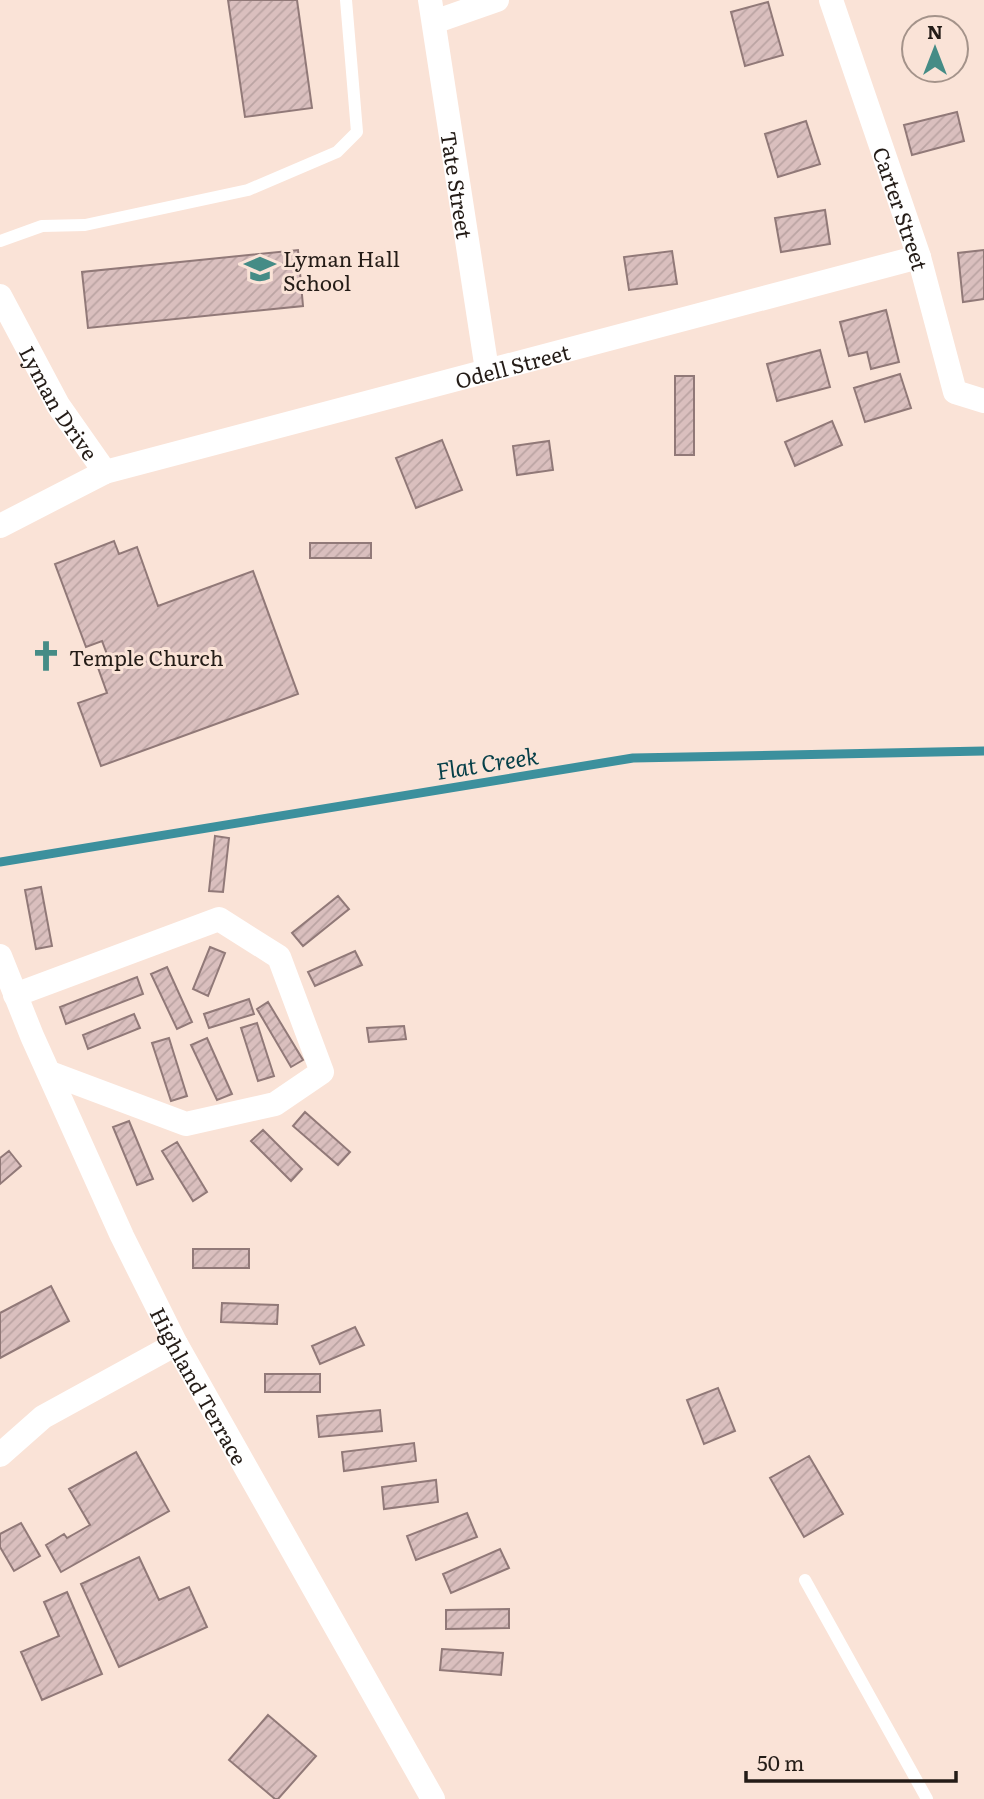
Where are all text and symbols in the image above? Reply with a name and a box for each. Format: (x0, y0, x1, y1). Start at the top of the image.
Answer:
north arrow (900, 14, 970, 84)
text: N (927, 17, 943, 45)
street label: Tate Street (435, 129, 482, 241)
street label: Carter Street (867, 142, 937, 274)
place label: Lyman Hall School (283, 242, 400, 297)
school or university icon: Lyman Hall School (243, 252, 277, 286)
street label: Odell Street (451, 334, 573, 395)
street label: Lyman Drive (13, 340, 107, 466)
church icon: Temple Church (29, 639, 63, 673)
place label: Temple Church (69, 641, 224, 672)
water label: Flat Creek (433, 737, 541, 787)
street label: Highland Terrace (144, 1301, 256, 1470)
scale bar (746, 1740, 956, 1784)
text: 50 m (757, 1746, 804, 1777)

